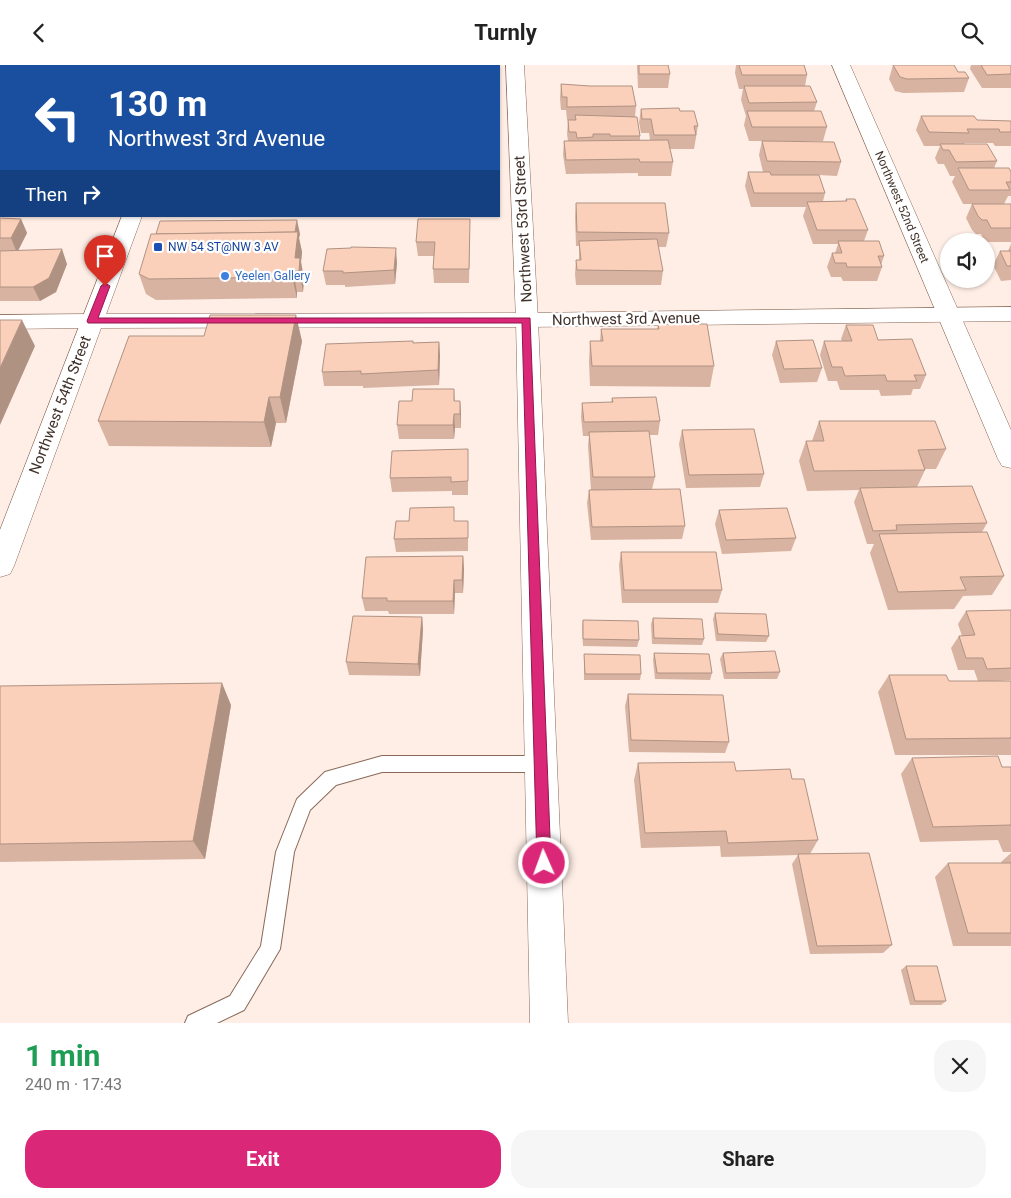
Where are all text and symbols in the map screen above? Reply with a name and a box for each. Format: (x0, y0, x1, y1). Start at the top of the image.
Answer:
icon: back (25, 19, 53, 47)
icon: search (958, 19, 986, 47)
text: Turnly (474, 20, 537, 45)
text: 130 m (108, 84, 207, 125)
icon: left (25, 85, 90, 150)
text: Northwest 3rd Avenue (108, 126, 325, 151)
street label: Northwest 52nd Street (872, 149, 932, 265)
street label: Northwest 53rd Street (510, 155, 536, 303)
icon: right (77, 180, 105, 208)
text: Then (25, 183, 67, 206)
map controls (940, 233, 995, 288)
button: sound (940, 233, 995, 288)
pin (84, 235, 126, 286)
place label: NW 54 ST@NW 3 AV (168, 240, 279, 254)
marker: NW 54 ST@NW 3 AV (152, 241, 164, 253)
icon: arrive (91, 242, 119, 270)
place label: Yeelen Gallery (235, 269, 311, 283)
marker: Yeelen Gallery (219, 270, 231, 282)
street label: Northwest 3rd Avenue (552, 309, 700, 329)
street label: Northwest 54th Street (25, 333, 95, 477)
position arrow (517, 836, 569, 888)
text: 1 min (25, 1038, 100, 1073)
button: close (934, 1040, 986, 1092)
text: 240 m · 17:43 (25, 1075, 122, 1094)
button: Exit (25, 1130, 501, 1188)
button: Share (511, 1130, 986, 1188)

